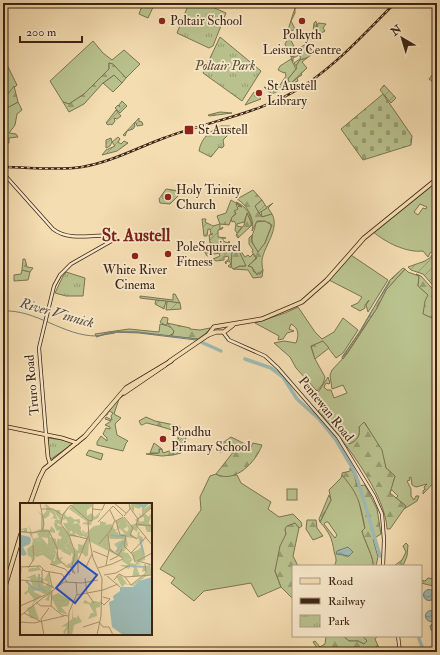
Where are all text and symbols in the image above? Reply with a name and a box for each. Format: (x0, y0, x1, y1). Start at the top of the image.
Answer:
place label: Poltair School (170, 13, 243, 29)
marker: Poltair School (157, 16, 167, 26)
marker: Polkyth Leisure Centre (297, 16, 307, 26)
scale bar (20, 18, 82, 44)
north arrow (382, 18, 422, 58)
text: N (387, 22, 405, 39)
text: 200 m (26, 25, 57, 40)
place label: Polkyth Leisure Centre (263, 27, 342, 58)
park label: Poltair Park (194, 58, 255, 74)
place label: St Austell Library (267, 78, 318, 110)
marker: St Austell Library (254, 88, 264, 98)
place label: St Austell (198, 122, 249, 138)
marker: St Austell (183, 124, 195, 136)
place label: Holy Trinity Church (176, 182, 241, 213)
marker: Holy Trinity Church (163, 192, 173, 202)
district label: St. Austell (102, 225, 171, 246)
place label: PoleSquirrel Fitness (176, 239, 241, 270)
marker: PoleSquirrel Fitness (163, 249, 173, 259)
marker: White River Cinema (130, 251, 140, 261)
place label: White River Cinema (102, 262, 167, 293)
water label: River Vinnick (17, 294, 96, 332)
street label: Truro Road (21, 353, 43, 416)
street label: Pentewan Road (295, 373, 357, 445)
place label: Pondhu Primary School (171, 424, 251, 456)
marker: Pondhu Primary School (158, 434, 168, 444)
inset map (20, 503, 152, 635)
legend (292, 565, 422, 637)
text: Road (328, 574, 353, 589)
text: Railway (328, 594, 366, 609)
text: Park (328, 614, 350, 629)

